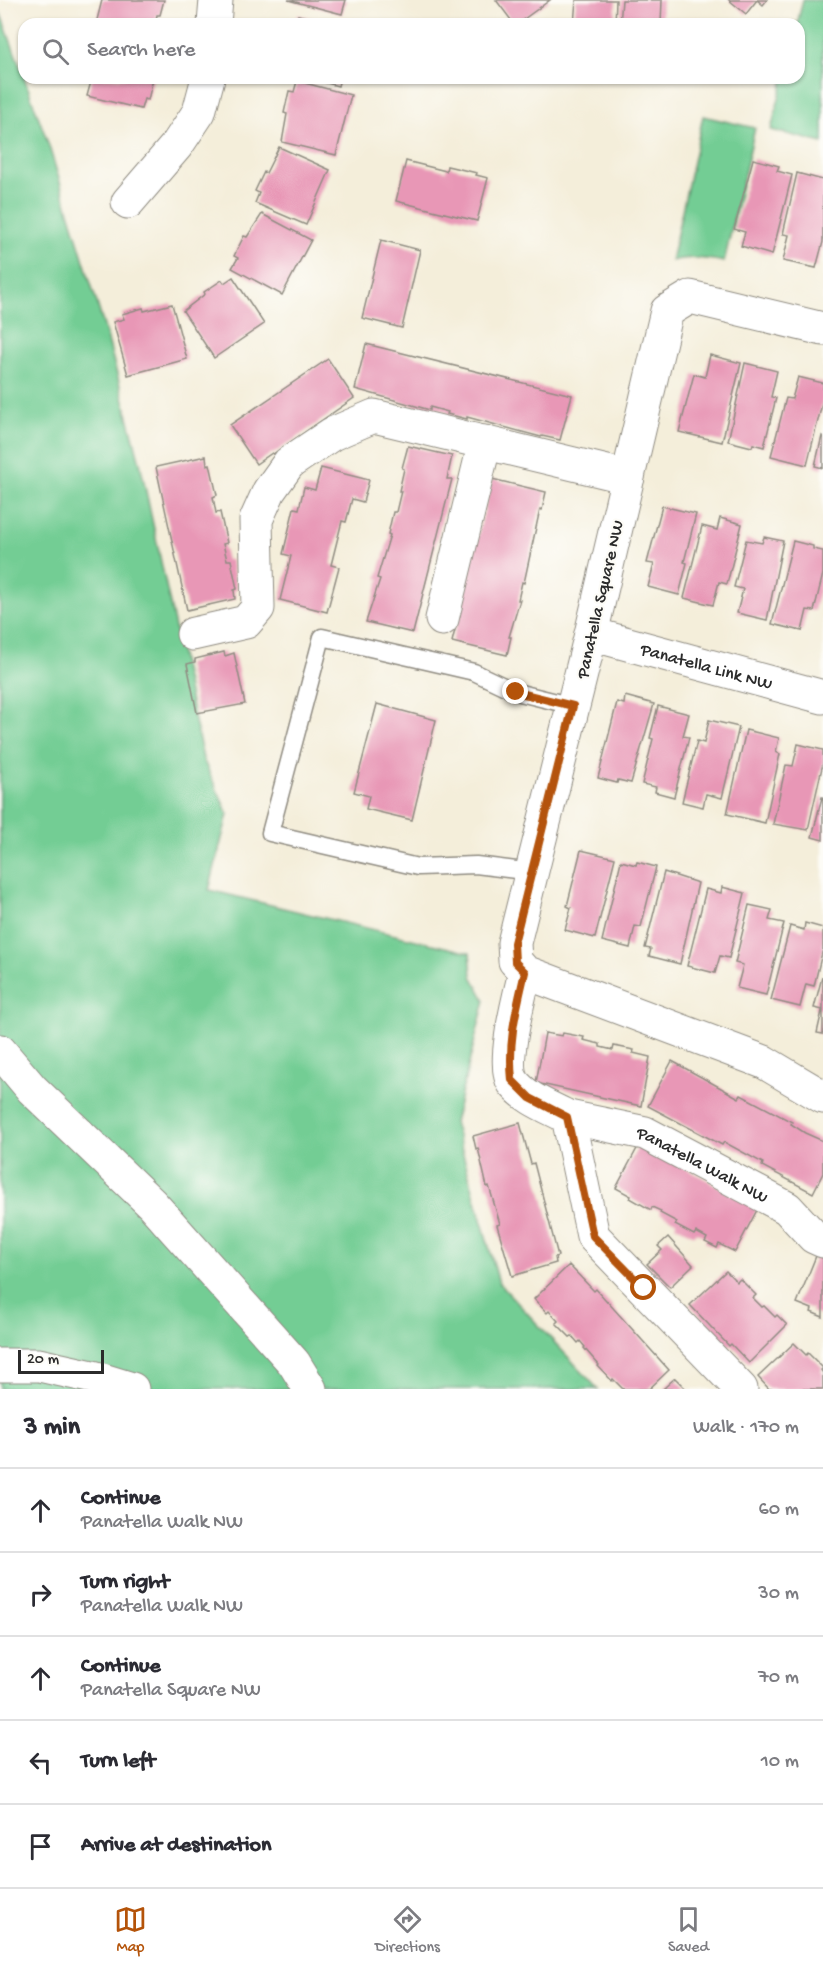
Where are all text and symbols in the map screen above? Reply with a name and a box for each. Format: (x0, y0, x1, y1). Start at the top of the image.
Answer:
search box (18, 18, 805, 84)
icon: search (39, 35, 72, 68)
text: Search here (87, 38, 195, 64)
street label: Panatella Square NW (573, 518, 630, 682)
street label: Panatella Link NW (637, 640, 774, 696)
route end (502, 678, 528, 704)
street label: Panatella Walk NW (634, 1123, 771, 1209)
route start (630, 1274, 656, 1300)
scale bar (18, 1347, 104, 1374)
text: 20 m (27, 1351, 59, 1370)
text: 3 min (24, 1413, 80, 1444)
text: Walk · 170 m (693, 1417, 799, 1440)
text: Continue (81, 1486, 161, 1512)
icon: ahead (24, 1494, 57, 1527)
text: 60 m (759, 1499, 799, 1522)
text: Panatella Walk NW (81, 1512, 243, 1535)
text: Turn right (81, 1570, 169, 1596)
icon: right (24, 1578, 57, 1611)
text: 30 m (758, 1583, 799, 1606)
text: Panatella Walk NW (81, 1596, 243, 1619)
text: Continue (81, 1654, 161, 1680)
icon: ahead (24, 1662, 57, 1695)
text: 70 m (758, 1667, 799, 1690)
text: Panatella Square NW (81, 1680, 261, 1703)
icon: left (24, 1746, 57, 1779)
text: Turn left (81, 1749, 155, 1775)
text: 10 m (761, 1751, 799, 1774)
icon: arrive (24, 1830, 57, 1863)
text: Arrive at destination (81, 1833, 271, 1859)
tab: Map (114, 1903, 147, 1958)
tab: Directions (375, 1903, 440, 1958)
tab: Saved (668, 1903, 709, 1958)

